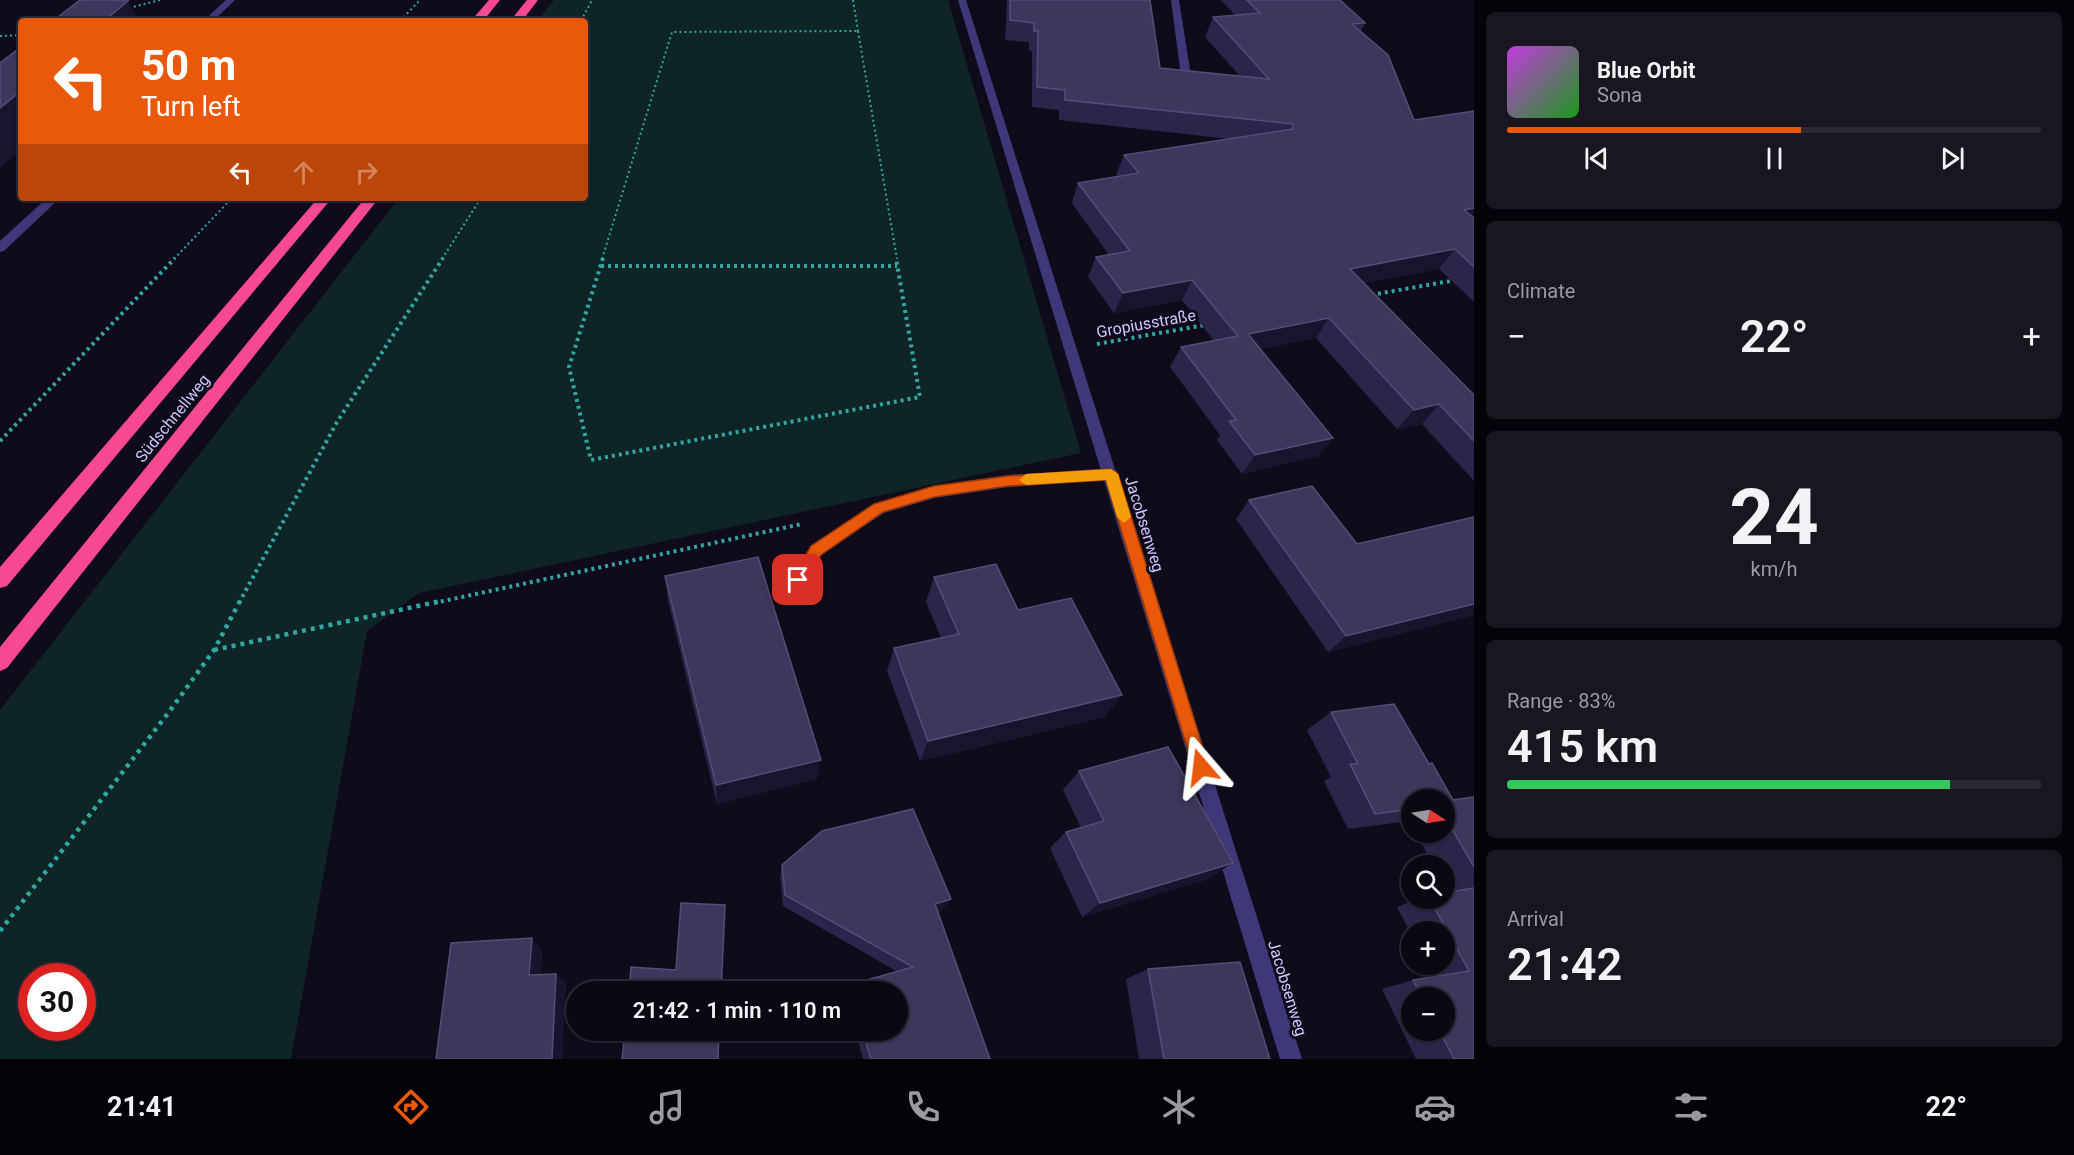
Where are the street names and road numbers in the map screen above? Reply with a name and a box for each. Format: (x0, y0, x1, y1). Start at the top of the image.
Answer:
street label: Gropiusstraße (1095, 305, 1197, 342)
street label: Südschnellweg (131, 371, 214, 466)
street label: Jacobsenweg (1121, 474, 1168, 574)
street label: Jacobsenweg (1264, 938, 1311, 1038)

